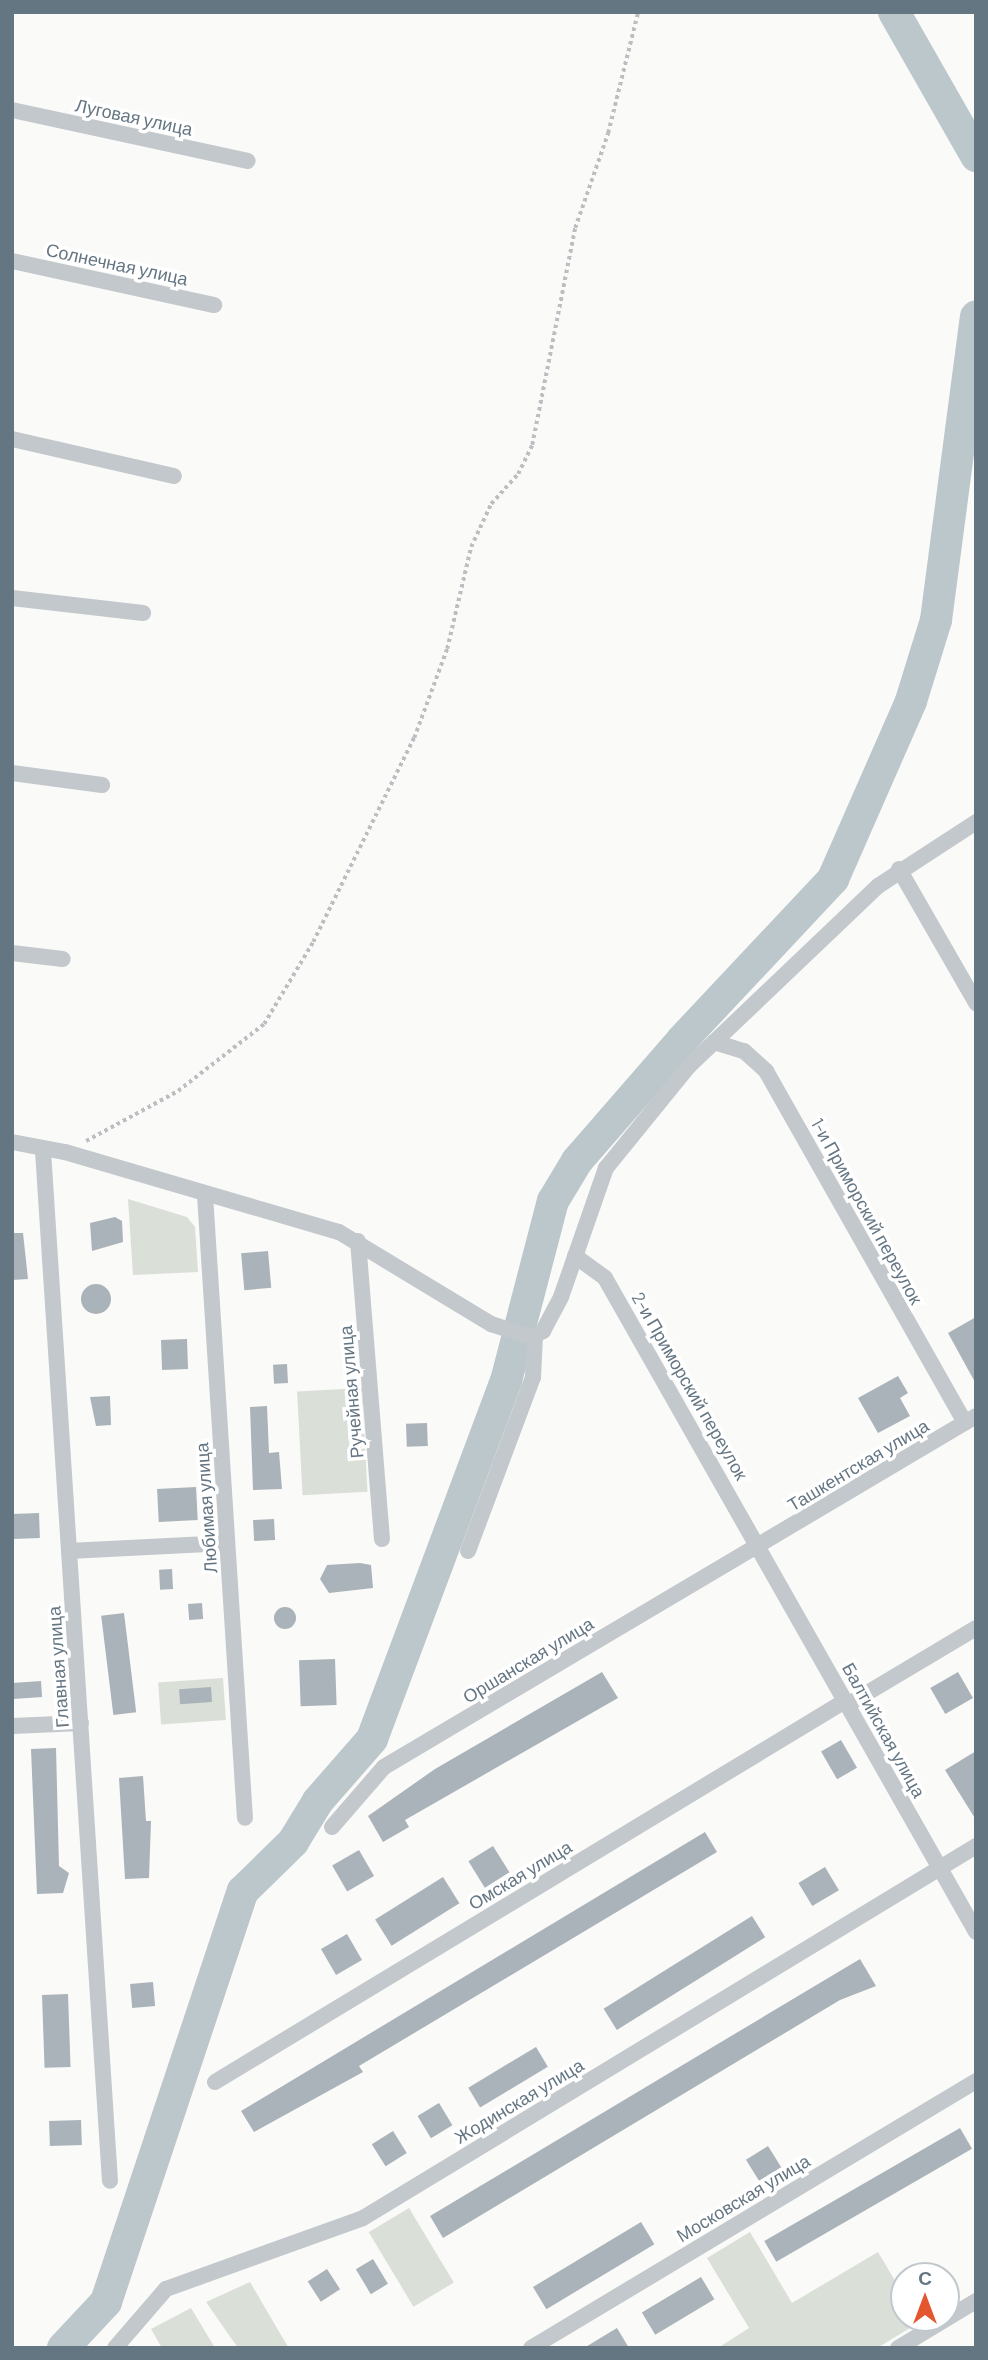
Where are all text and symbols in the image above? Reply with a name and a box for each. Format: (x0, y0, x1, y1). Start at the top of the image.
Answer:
street label: Луговая улица (73, 94, 195, 140)
street label: Солнечная улица (44, 238, 190, 290)
street label: 1-и Приморский переулок (807, 1114, 927, 1308)
street label: 2-и Приморский переулок (627, 1288, 753, 1484)
street label: Ручейная улица (334, 1325, 368, 1459)
street label: Ташкентская улица (784, 1414, 932, 1516)
street label: Любимая улица (191, 1442, 221, 1574)
street label: Главная улица (43, 1606, 73, 1728)
street label: Оршанская улица (459, 1612, 597, 1708)
street label: Балтийская улица (838, 1659, 930, 1801)
street label: Омская улица (465, 1836, 575, 1914)
street label: Жодинская улица (451, 2054, 587, 2148)
street label: Московская улица (672, 2150, 814, 2246)
north arrow (890, 2262, 960, 2332)
text: С (918, 2266, 932, 2289)

